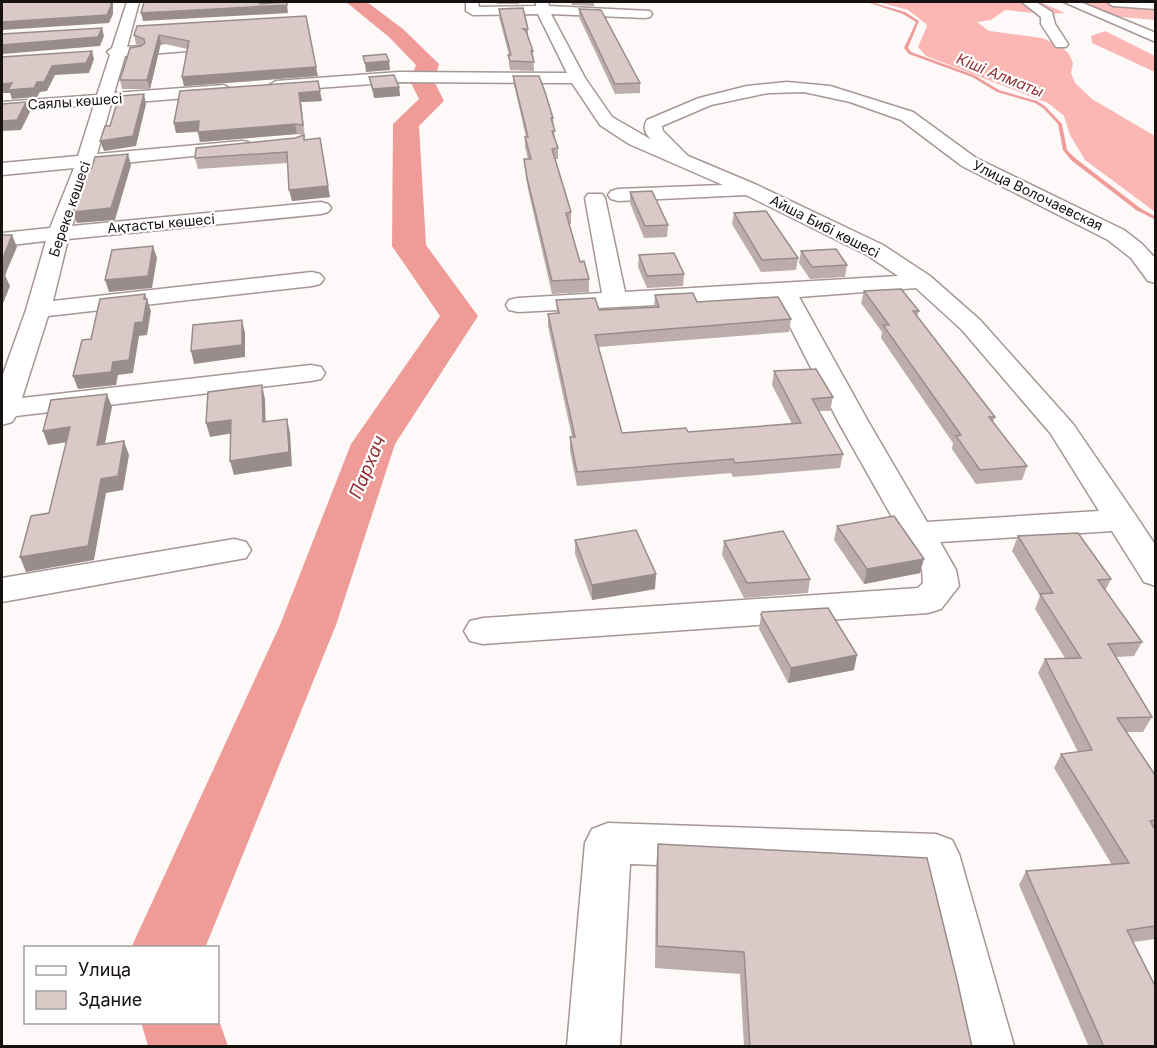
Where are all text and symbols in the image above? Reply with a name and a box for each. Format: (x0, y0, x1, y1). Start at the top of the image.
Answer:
water label: Кіші Алматы (954, 49, 1046, 101)
street label: Саялы көшесі (27, 89, 123, 113)
street label: Улица Волочаевская (970, 156, 1106, 234)
street label: Береке көшесі (45, 159, 93, 259)
street label: Айша Бибі көшесі (767, 191, 883, 261)
street label: Ақтасты көшесі (107, 210, 215, 236)
water label: Пархач (344, 432, 390, 502)
legend (24, 946, 219, 1024)
text: Улица (78, 959, 131, 980)
text: Здание (78, 989, 142, 1010)

